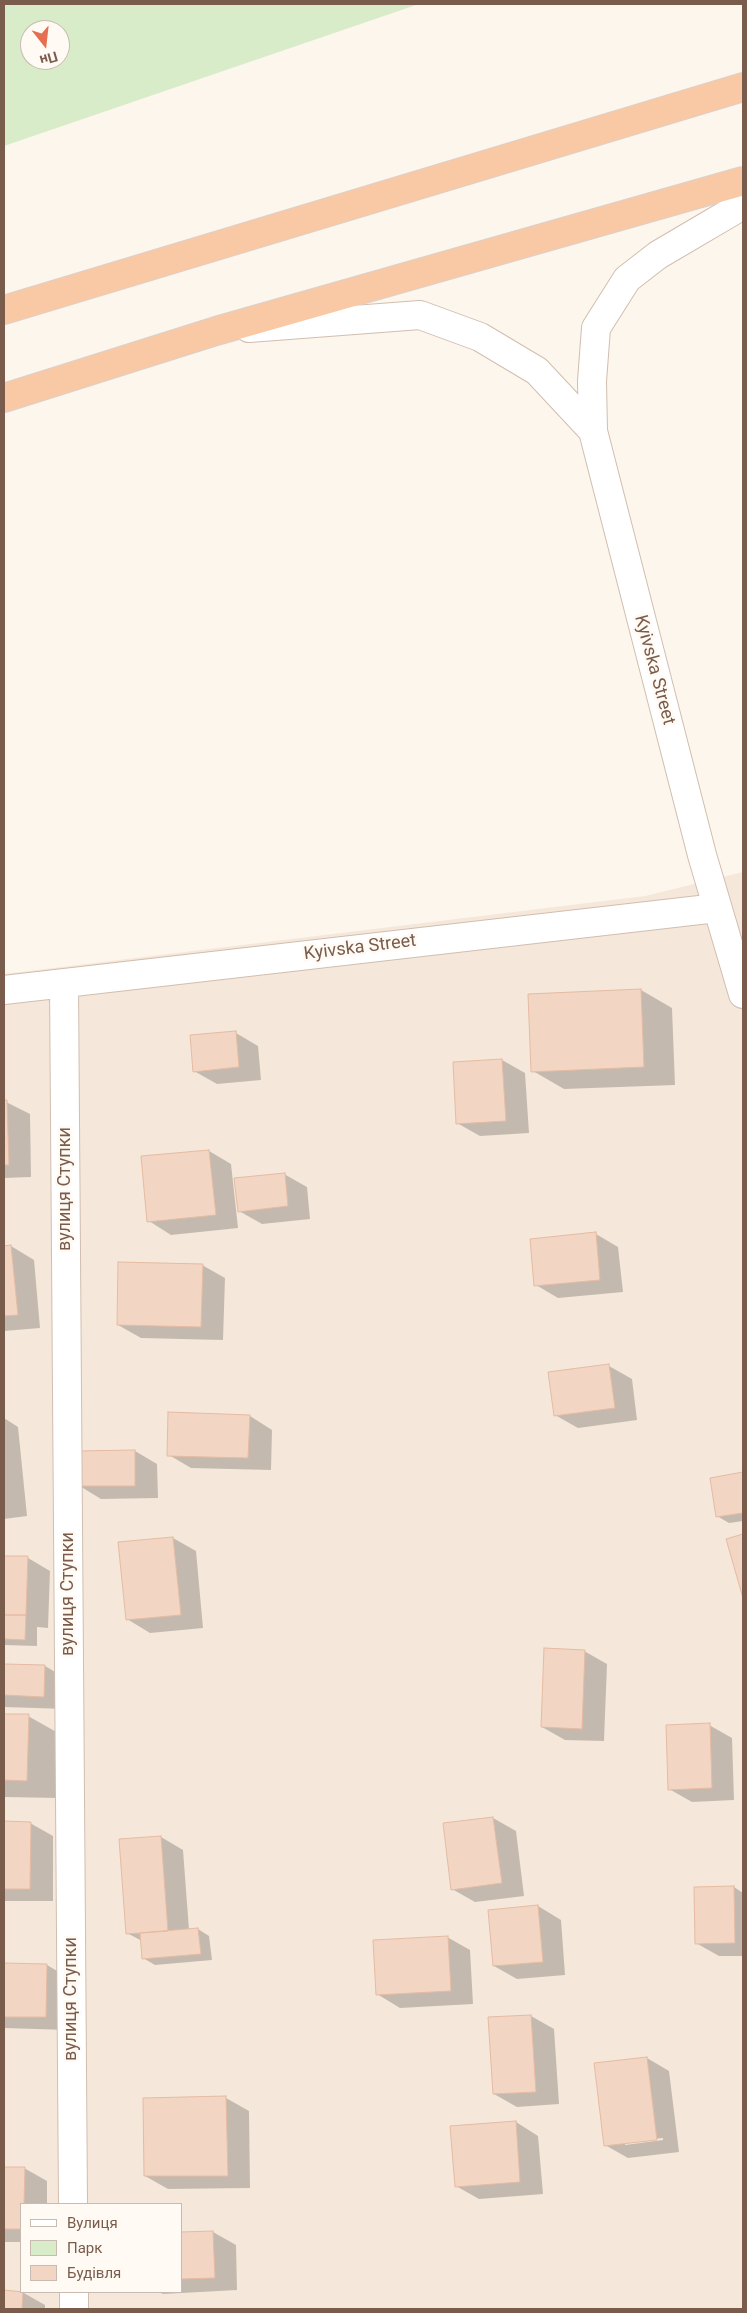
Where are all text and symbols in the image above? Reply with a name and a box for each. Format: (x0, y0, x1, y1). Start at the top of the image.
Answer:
north arrow (20, 20, 70, 70)
text: Пн (38, 48, 60, 69)
street label: Kyivska Street (629, 613, 679, 727)
street label: Kyivska Street (303, 930, 417, 966)
street label: вулиця Ступки (54, 1127, 76, 1251)
street label: вулиця Ступки (57, 1532, 79, 1656)
street label: вулиця Ступки (60, 1937, 82, 2061)
legend (20, 2203, 182, 2293)
text: Вулиця (67, 2214, 118, 2232)
text: Парк (67, 2239, 102, 2257)
text: Будівля (67, 2264, 121, 2282)

